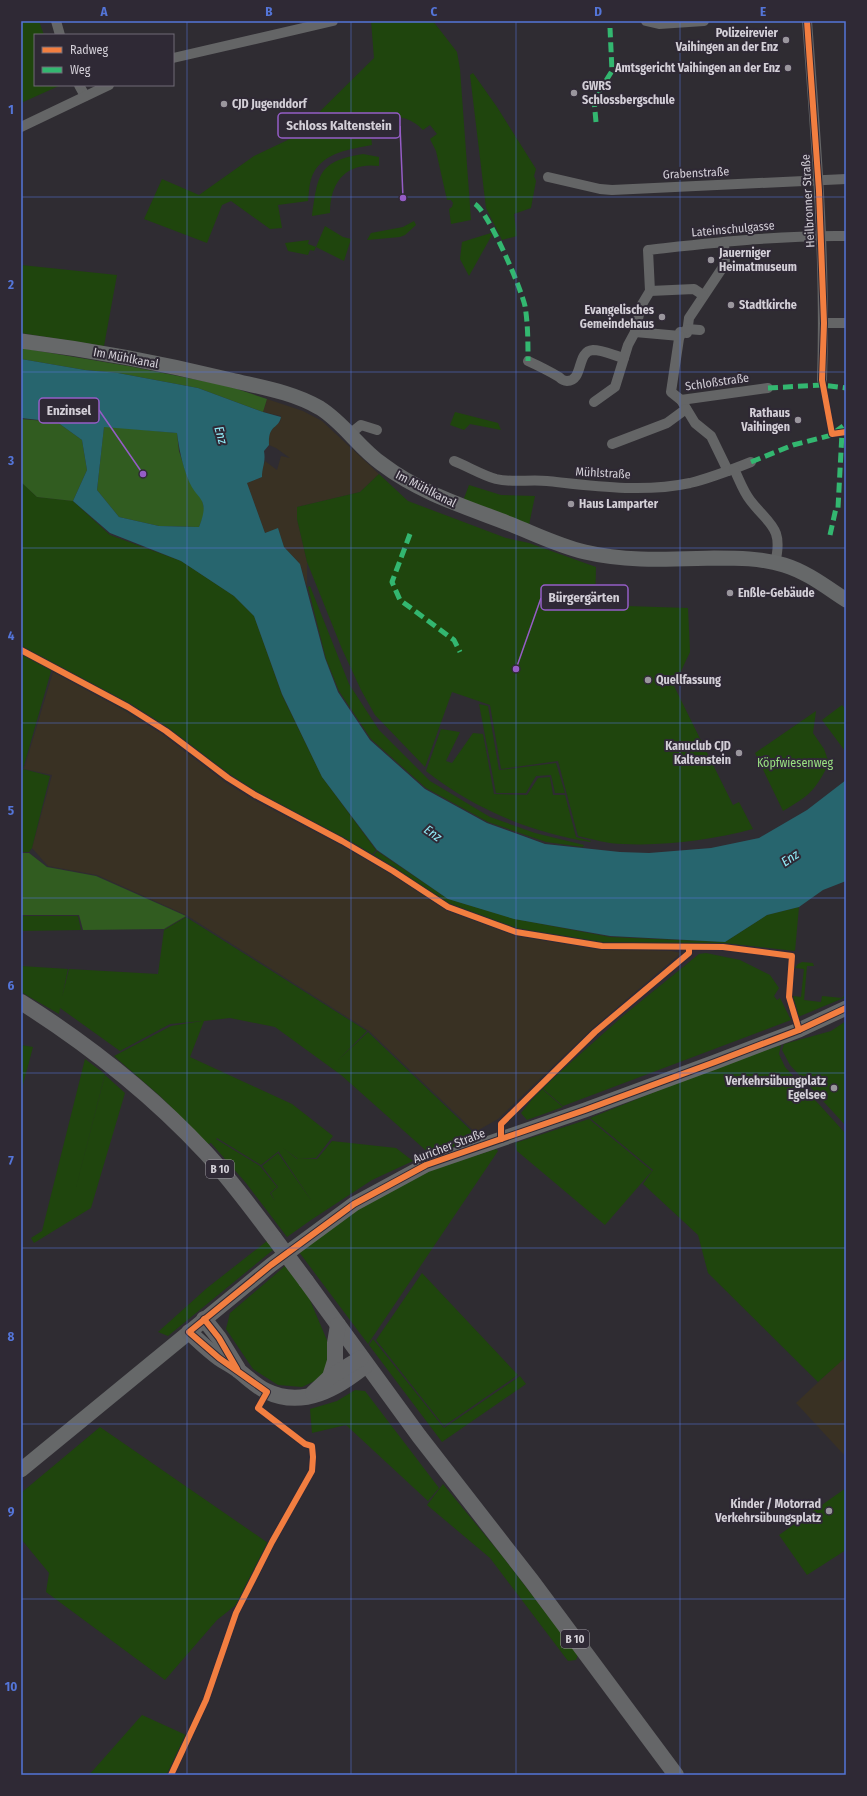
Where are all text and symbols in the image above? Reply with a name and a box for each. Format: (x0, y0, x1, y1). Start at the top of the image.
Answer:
text: A (99, 4, 108, 19)
text: B (265, 4, 273, 19)
text: C (431, 4, 438, 19)
text: D (594, 4, 602, 19)
text: E (760, 4, 766, 19)
place label: Polizeirevier Vaihingen an der Enz (675, 26, 779, 54)
legend (34, 34, 174, 86)
marker: Polizeirevier Vaihingen an der Enz (781, 35, 791, 45)
text: Radweg (70, 43, 109, 57)
place label: Amtsgericht Vaihingen an der Enz (614, 61, 780, 75)
text: Weg (70, 63, 91, 77)
marker: Amtsgericht Vaihingen an der Enz (783, 63, 793, 73)
place label: GWRS Schlossbergschule (582, 79, 675, 107)
marker: GWRS Schlossbergschule (569, 88, 579, 98)
place label: CJD Jugenddorf (232, 97, 308, 111)
marker: CJD Jugenddorf (219, 99, 229, 109)
text: 1 (8, 102, 14, 117)
callout: Schloss Kaltenstein (278, 113, 400, 138)
text: Schloss Kaltenstein (286, 118, 392, 133)
street label: Heilbronner Straße (799, 154, 817, 248)
street label: Grabenstraße (663, 164, 730, 182)
street label: Lateinschulgasse (691, 218, 775, 240)
place label: Jauerniger Heimatmuseum (718, 246, 797, 274)
marker: Jauerniger Heimatmuseum (706, 255, 716, 265)
text: 2 (7, 277, 14, 292)
place label: Stadtkirche (739, 298, 797, 312)
marker: Stadtkirche (726, 300, 736, 310)
place label: Evangelisches Gemeindehaus (580, 303, 655, 331)
marker: Evangelisches Gemeindehaus (657, 312, 667, 322)
street label: Im Mühlkanal (92, 345, 160, 371)
street label: Schloßstraße (684, 371, 750, 393)
callout: Enzinsel (39, 398, 99, 423)
text: Enzinsel (47, 403, 92, 418)
place label: Rathaus Vaihingen (740, 406, 791, 434)
marker: Rathaus Vaihingen (793, 415, 803, 425)
water label: Enz (211, 424, 231, 446)
text: 3 (7, 453, 14, 468)
street label: Mühlstraße (575, 465, 631, 481)
street label: Im Mühlkanal (393, 468, 459, 510)
place label: Haus Lamparter (579, 497, 659, 511)
marker: Haus Lamparter (566, 499, 576, 509)
callout: Bürgergärten (541, 585, 628, 610)
place label: Enßle-Gebäude (738, 586, 815, 600)
marker: Enßle-Gebäude (725, 588, 735, 598)
text: Bürgergärten (548, 590, 620, 605)
text: 4 (8, 628, 15, 643)
place label: Quellfassung (656, 673, 721, 687)
marker: Quellfassung (643, 675, 653, 685)
place label: Kanuclub CJD Kaltenstein (665, 739, 731, 767)
marker: Kanuclub CJD Kaltenstein (734, 748, 744, 758)
park label: Köpfwiesenweg (757, 756, 833, 770)
text: 5 (8, 803, 14, 818)
water label: Enz (421, 822, 445, 845)
water label: Enz (778, 846, 802, 869)
text: 6 (8, 978, 15, 993)
place label: Verkehrsübungplatz Egelsee (725, 1074, 826, 1102)
marker: Verkehrsübungplatz Egelsee (829, 1083, 839, 1093)
street label: Auricher Straße (411, 1126, 487, 1166)
text: 7 (8, 1153, 14, 1168)
road number: B 10 (206, 1160, 234, 1178)
text: 8 (8, 1329, 15, 1344)
place label: Kinder / Motorrad Verkehrsübungsplatz (714, 1497, 821, 1525)
text: 9 (8, 1504, 15, 1519)
marker: Kinder / Motorrad Verkehrsübungsplatz (824, 1506, 834, 1516)
road number: B 10 (561, 1630, 589, 1648)
text: 10 (5, 1679, 17, 1694)

